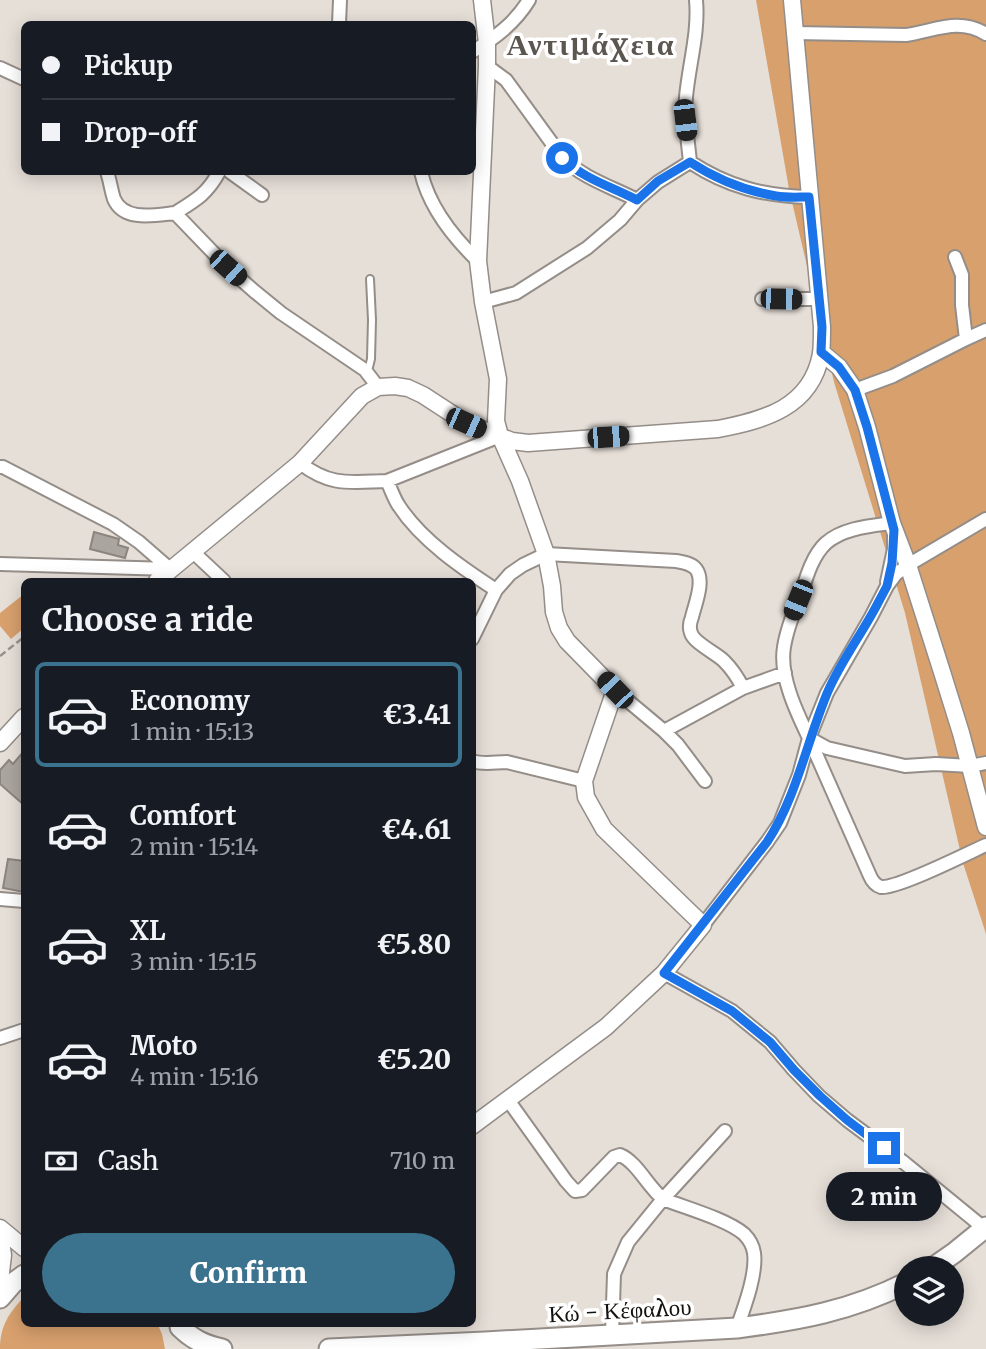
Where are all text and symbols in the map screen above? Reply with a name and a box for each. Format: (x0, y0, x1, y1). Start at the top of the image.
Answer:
district label: Αντιμάχεια (506, 25, 676, 63)
text: Pickup (84, 49, 173, 82)
car (673, 98, 698, 142)
text: Drop-off (84, 116, 197, 149)
route start (546, 142, 578, 174)
car (206, 246, 251, 290)
car (760, 288, 803, 310)
car (443, 405, 490, 441)
car (587, 425, 630, 449)
car (781, 577, 816, 623)
text: Choose a ride (42, 600, 253, 640)
car (593, 668, 638, 712)
icon: car (46, 683, 109, 746)
text: Economy (130, 684, 250, 717)
text: €3.41 (383, 698, 451, 731)
text: 1 min · 15:13 (130, 717, 254, 746)
icon: car (46, 798, 109, 861)
text: Comfort (130, 799, 236, 832)
text: €4.61 (381, 813, 451, 846)
text: 2 min · 15:14 (130, 832, 258, 861)
icon: car (46, 913, 109, 976)
text: XL (130, 914, 166, 947)
text: €5.80 (377, 928, 451, 961)
text: 3 min · 15:15 (130, 947, 257, 976)
icon: car (46, 1028, 109, 1091)
text: Moto (130, 1029, 197, 1062)
text: €5.20 (377, 1043, 451, 1076)
text: 4 min · 15:16 (130, 1062, 259, 1091)
route end (868, 1132, 900, 1164)
icon: cash (42, 1142, 80, 1180)
text: Cash (98, 1144, 159, 1177)
text: 710 m (390, 1146, 455, 1175)
callout: 2 min (826, 1172, 942, 1222)
text: 2 min (851, 1182, 917, 1211)
button: Confirm (42, 1233, 455, 1313)
map controls (894, 1256, 964, 1326)
button: layers (894, 1256, 964, 1326)
street label: Κώ - Κέφαλου (548, 1292, 692, 1328)

